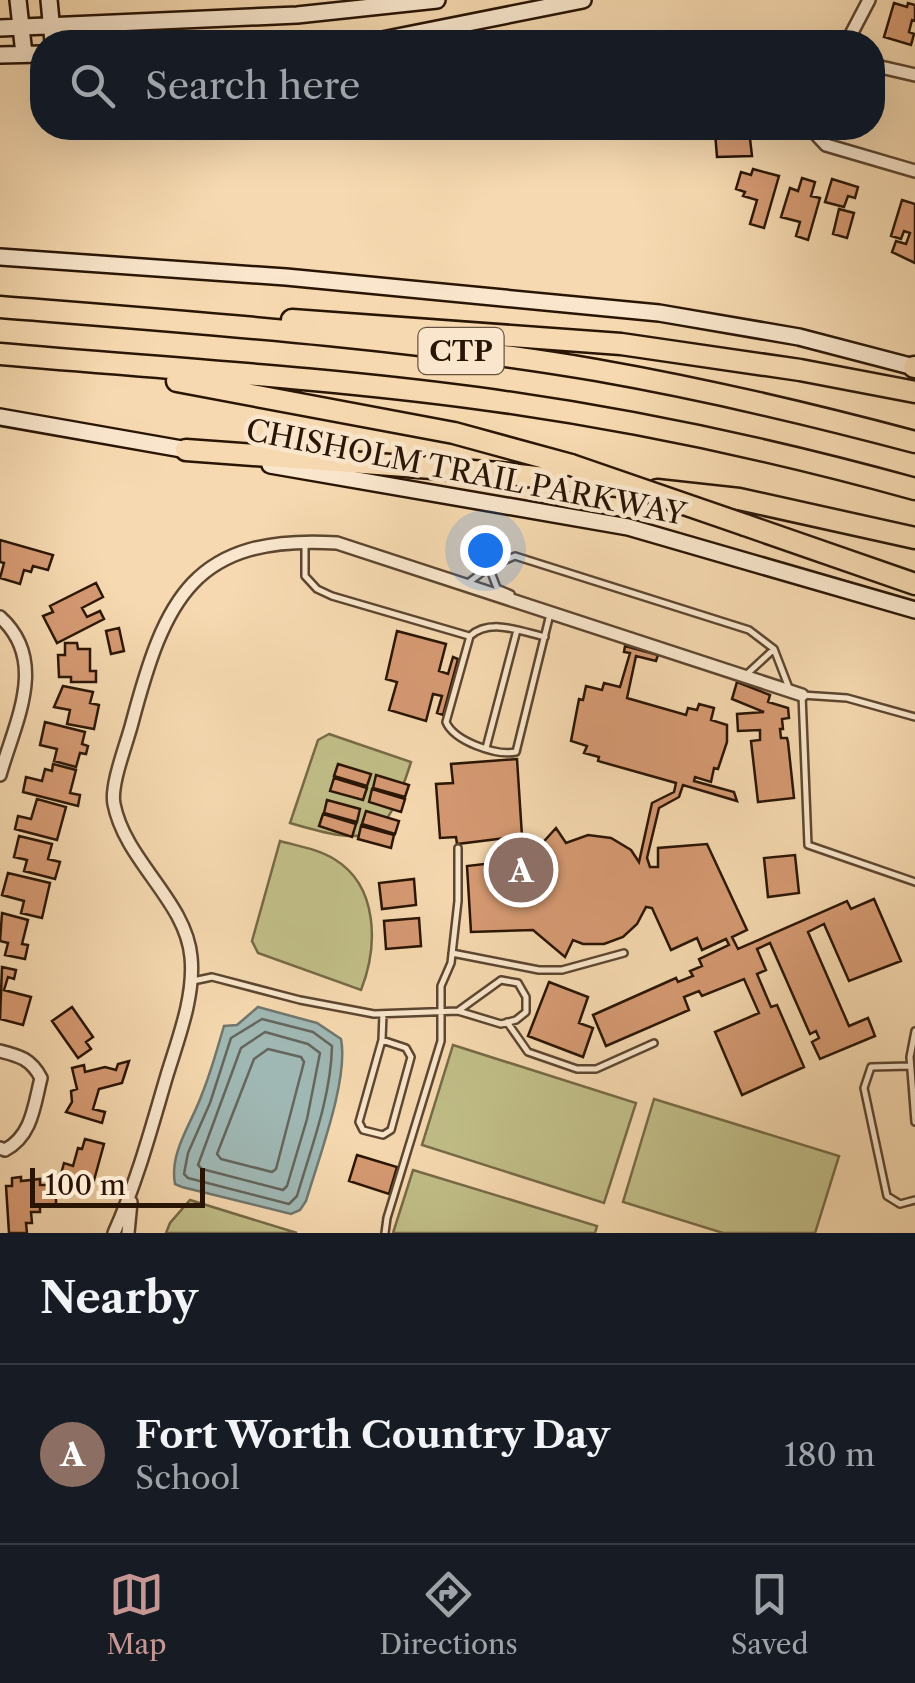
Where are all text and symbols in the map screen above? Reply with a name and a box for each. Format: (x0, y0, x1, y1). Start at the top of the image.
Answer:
search box (30, 30, 885, 140)
icon: search (65, 58, 120, 113)
text: Search here (145, 62, 360, 109)
road number: CTP (418, 328, 504, 374)
street label: CHISHOLM TRAIL PARKWAY (243, 411, 690, 533)
your location (460, 525, 511, 576)
pin: A (488, 832, 554, 908)
scale bar (30, 1163, 205, 1208)
text: 100 m (45, 1168, 126, 1202)
text: Nearby (40, 1272, 198, 1324)
text: Fort Worth Country Day (135, 1411, 610, 1458)
text: A (60, 1435, 85, 1474)
text: 180 m (784, 1435, 875, 1474)
text: School (135, 1458, 240, 1497)
tab: Map (106, 1567, 167, 1661)
tab: Directions (379, 1567, 518, 1661)
tab: Saved (731, 1567, 809, 1661)

